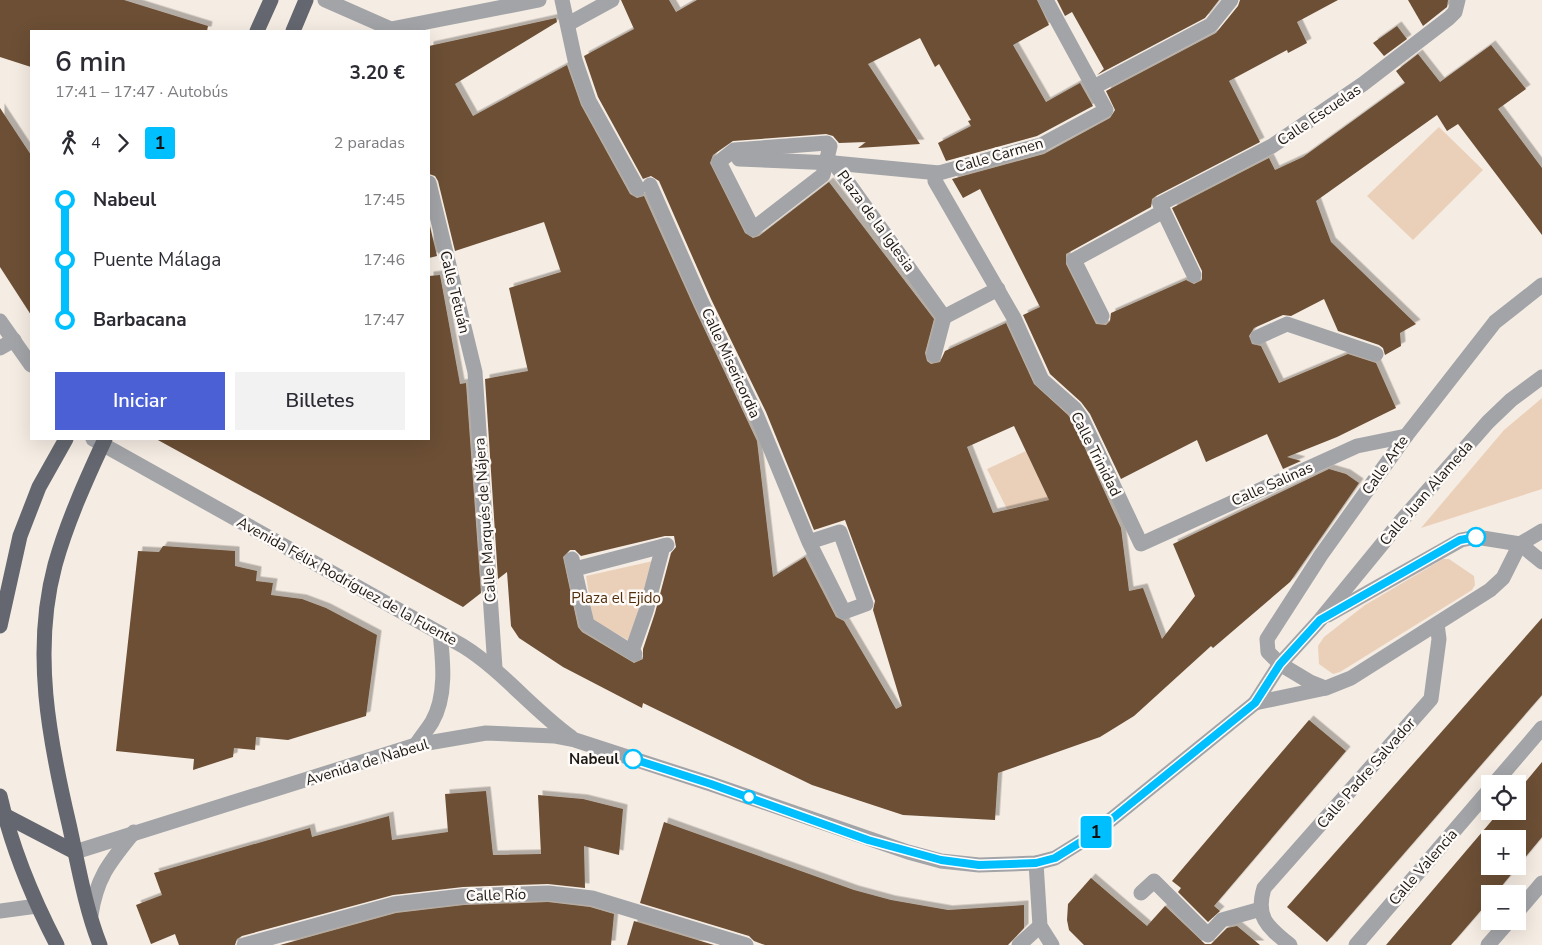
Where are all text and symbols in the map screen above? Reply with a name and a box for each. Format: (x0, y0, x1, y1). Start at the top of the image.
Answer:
text: 6 min (55, 43, 126, 81)
text: 3.20 € (350, 60, 405, 86)
street label: Calle Escuelas (1273, 80, 1365, 150)
text: 17:41 – 17:47 · Autobús (55, 81, 228, 103)
icon: walk (55, 129, 83, 157)
icon: forward (109, 129, 137, 157)
text: 1 (155, 131, 165, 155)
text: 4 (91, 132, 101, 154)
text: 2 paradas (334, 132, 405, 154)
street label: Calle Carmen (953, 133, 1045, 177)
street label: Plaza de la Iglesia (832, 166, 920, 276)
text: Nabeul (93, 187, 156, 213)
text: 17:45 (363, 189, 405, 211)
text: Puente Málaga (93, 247, 221, 273)
text: 17:46 (363, 249, 405, 271)
street label: Calle Tetuán (435, 249, 475, 335)
street label: Calle Misericordia (697, 305, 765, 421)
text: Barbacana (93, 307, 187, 333)
text: 17:47 (363, 309, 405, 331)
button: Iniciar (55, 372, 225, 430)
button: Billetes (235, 372, 405, 430)
street label: Calle Trinidad (1066, 408, 1126, 500)
street label: Calle Arte (1357, 431, 1413, 499)
street label: Calle Juan Alameda (1375, 436, 1477, 550)
street label: Calle Marqués de Nájera (469, 437, 501, 603)
street label: Calle Salinas (1228, 457, 1316, 511)
street label: Avenida Félix Rodríguez de la Fuente (233, 512, 461, 650)
unlabelled marker (1466, 527, 1486, 547)
park label: Plaza el Ejido (571, 588, 661, 608)
street label: Calle Padre Salvador (1312, 713, 1420, 833)
street label: Avenida de Nabeul (303, 734, 432, 790)
place label: Nabeul (569, 749, 619, 769)
marker: Nabeul (623, 749, 643, 769)
map controls (1481, 775, 1526, 930)
button: locate (1481, 775, 1526, 820)
unlabelled marker (742, 790, 756, 804)
line badge: 1 (1080, 816, 1112, 848)
text: 1 (1091, 820, 1101, 844)
street label: Calle Valencia (1384, 825, 1462, 909)
button: + (1481, 830, 1526, 875)
street label: Calle Río (466, 884, 526, 906)
button: − (1481, 885, 1526, 930)

